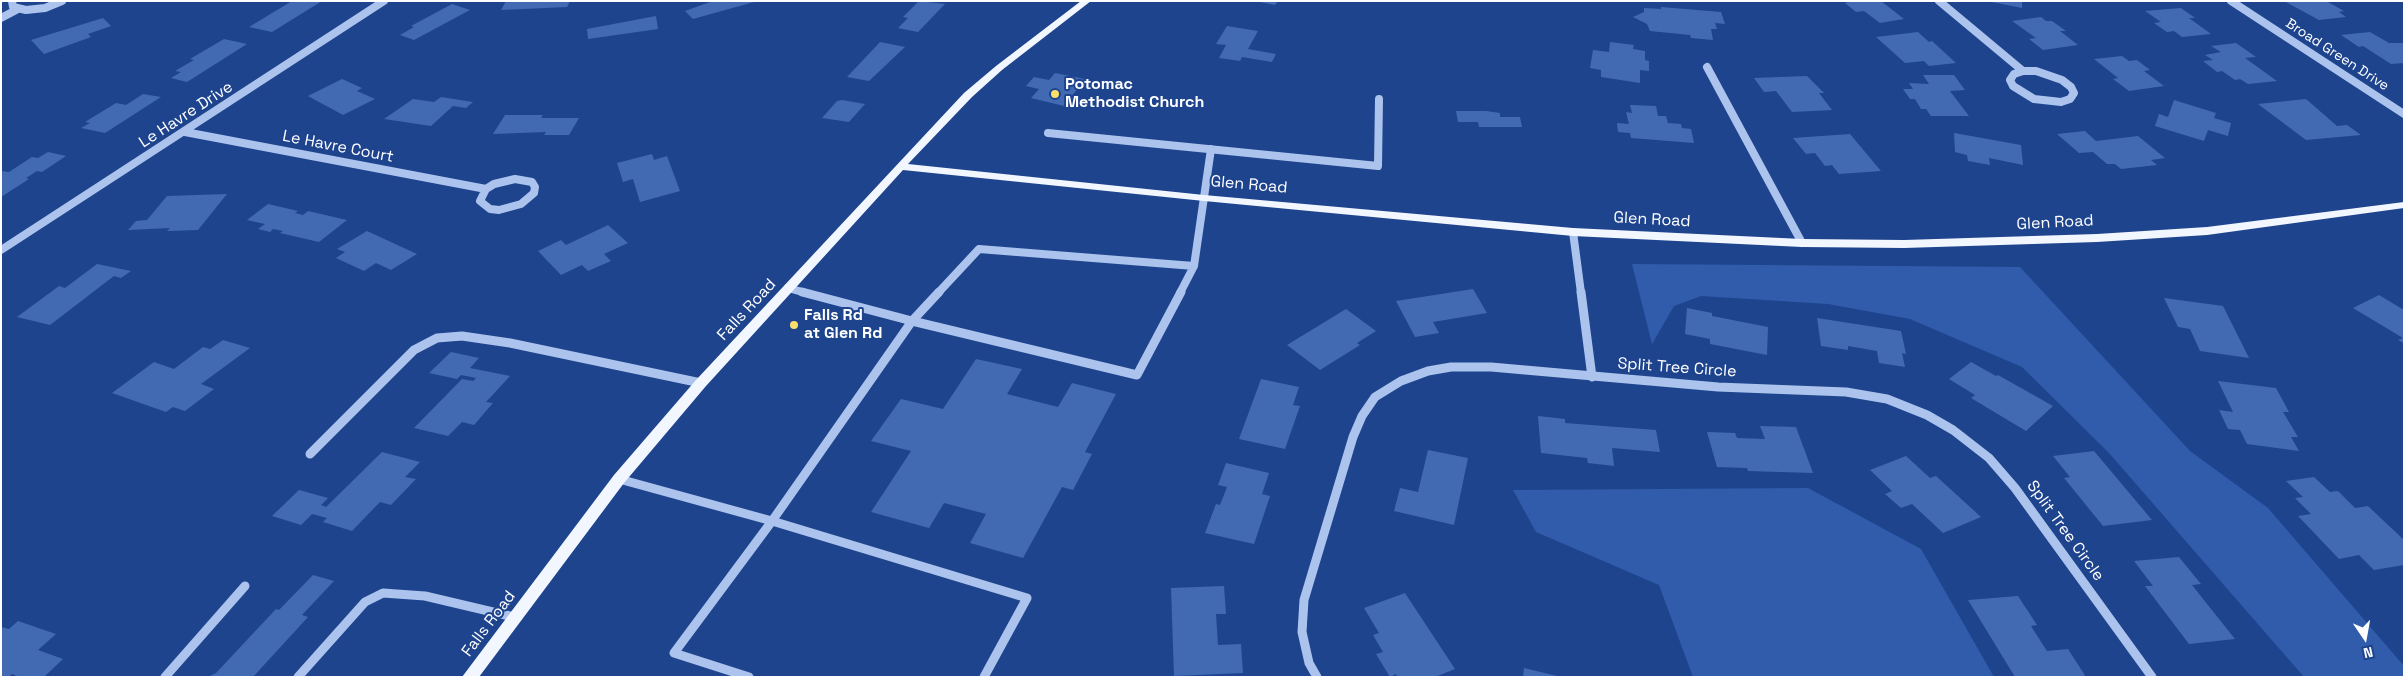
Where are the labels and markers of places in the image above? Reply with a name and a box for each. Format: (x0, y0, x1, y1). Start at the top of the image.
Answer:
place label: Potomac Methodist Church (1065, 75, 1204, 113)
marker: Potomac Methodist Church (1049, 88, 1061, 100)
place label: Falls Rd at Glen Rd (804, 306, 882, 344)
marker: Falls Rd at Glen Rd (788, 319, 800, 331)

